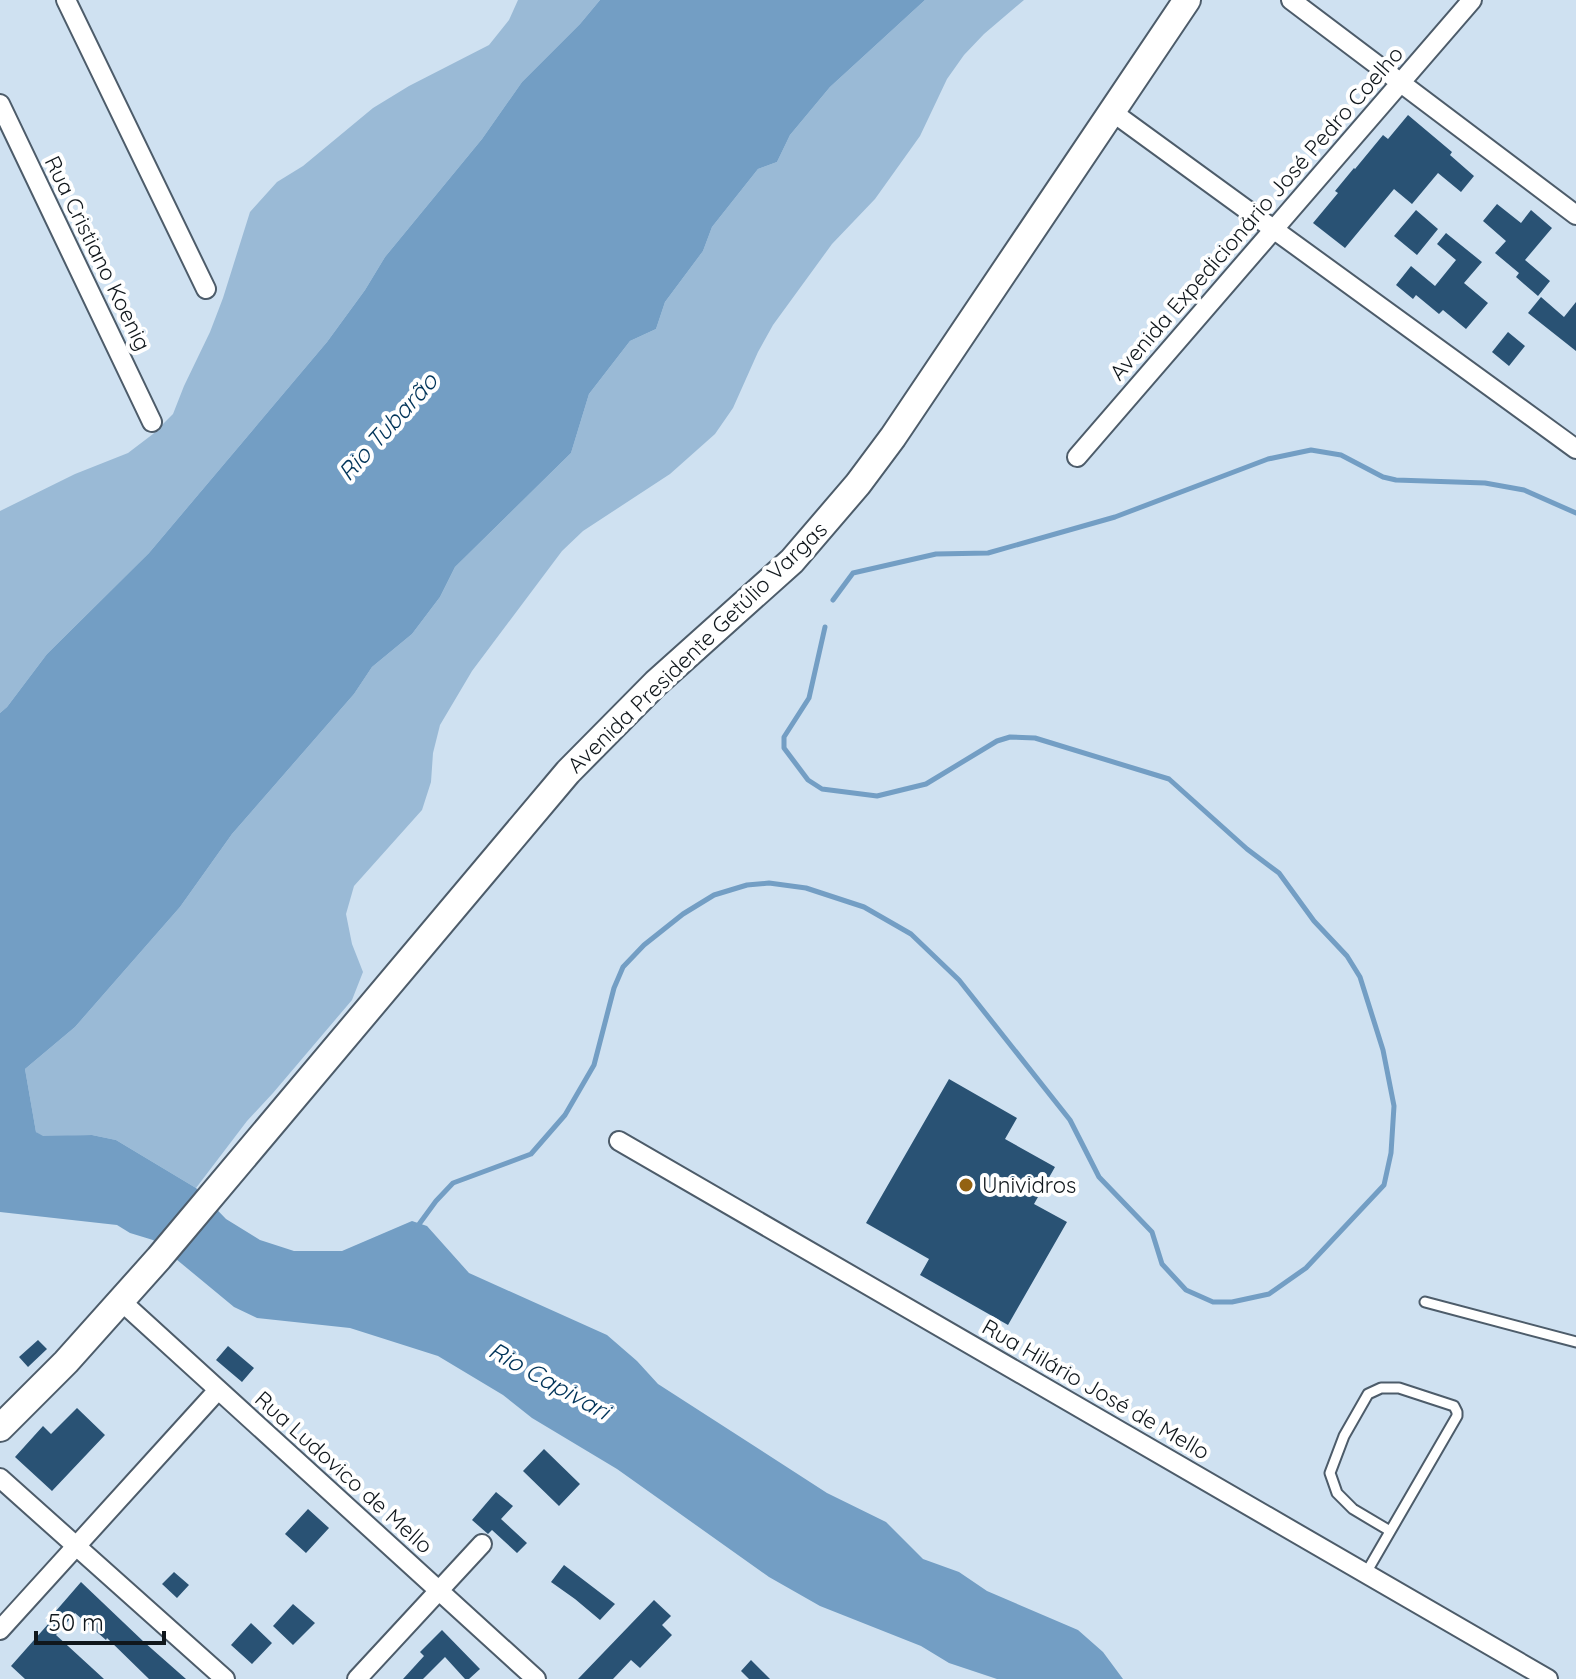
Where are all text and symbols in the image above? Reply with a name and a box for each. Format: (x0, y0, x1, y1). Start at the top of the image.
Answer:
street label: Avenida Expedicionário José Pedro Coelho (1103, 40, 1409, 386)
street label: Rua Cristiano Koenig (39, 151, 157, 355)
water label: Rio Tubarão (331, 365, 444, 486)
street label: Avenida Presidente Getúlio Vargas (561, 515, 833, 779)
place label: Unividros (982, 1171, 1076, 1199)
marker: Unividros (957, 1176, 975, 1194)
street label: Rua Hilário José de Mello (977, 1312, 1215, 1466)
water label: Rio Capivari (484, 1335, 618, 1427)
street label: Rua Ludovico de Mello (249, 1385, 439, 1559)
scale bar (36, 1595, 164, 1645)
text: 50 m (48, 1607, 104, 1637)

